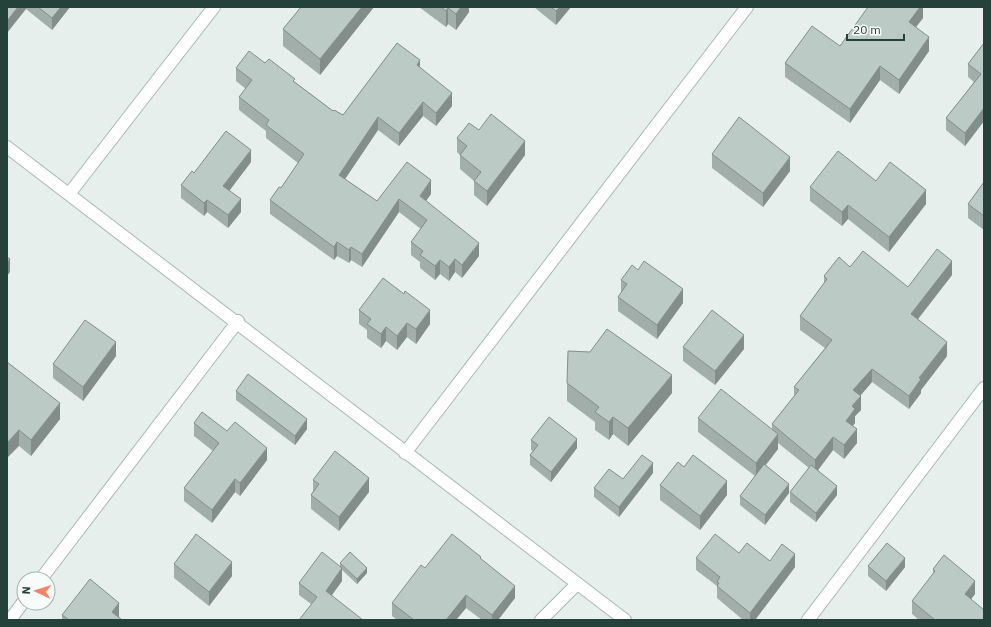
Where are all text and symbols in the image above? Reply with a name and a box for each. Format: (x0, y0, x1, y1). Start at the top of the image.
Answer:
scale bar (847, 16, 904, 42)
text: 20 m (853, 22, 881, 37)
north arrow (16, 571, 56, 611)
text: N (19, 586, 33, 595)

